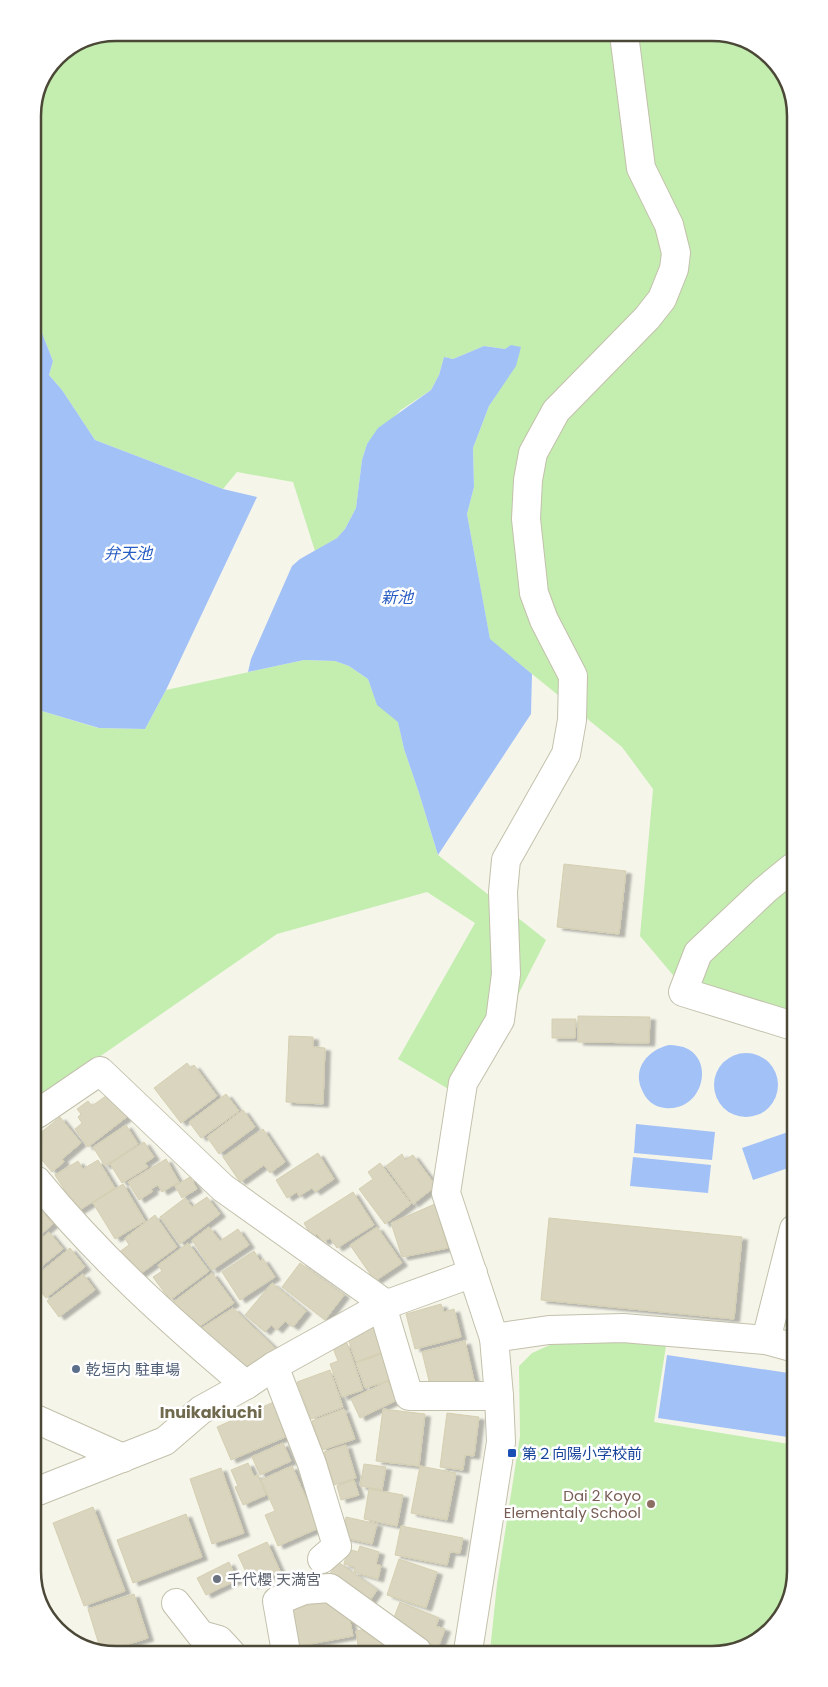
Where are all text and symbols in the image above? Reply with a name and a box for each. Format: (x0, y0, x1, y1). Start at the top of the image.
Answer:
water label: 弁天池 (104, 542, 154, 565)
water label: 新池 (381, 586, 415, 609)
place label: 乾垣内 駐車場 (86, 1359, 180, 1380)
marker: 乾垣内 駐車場 (70, 1363, 82, 1375)
district label: Inuikakiuchi (160, 1401, 262, 1424)
place label: 第２向陽小学校前 (522, 1443, 642, 1464)
marker: 第２向陽小学校前 (506, 1447, 518, 1459)
place label: Dai 2 Koyo Elementaly School (504, 1485, 641, 1523)
marker: Dai 2 Koyo Elementaly School (645, 1498, 657, 1510)
place label: 千代櫻 天満宮 (227, 1569, 321, 1590)
marker: 千代櫻 天満宮 (211, 1573, 223, 1585)

